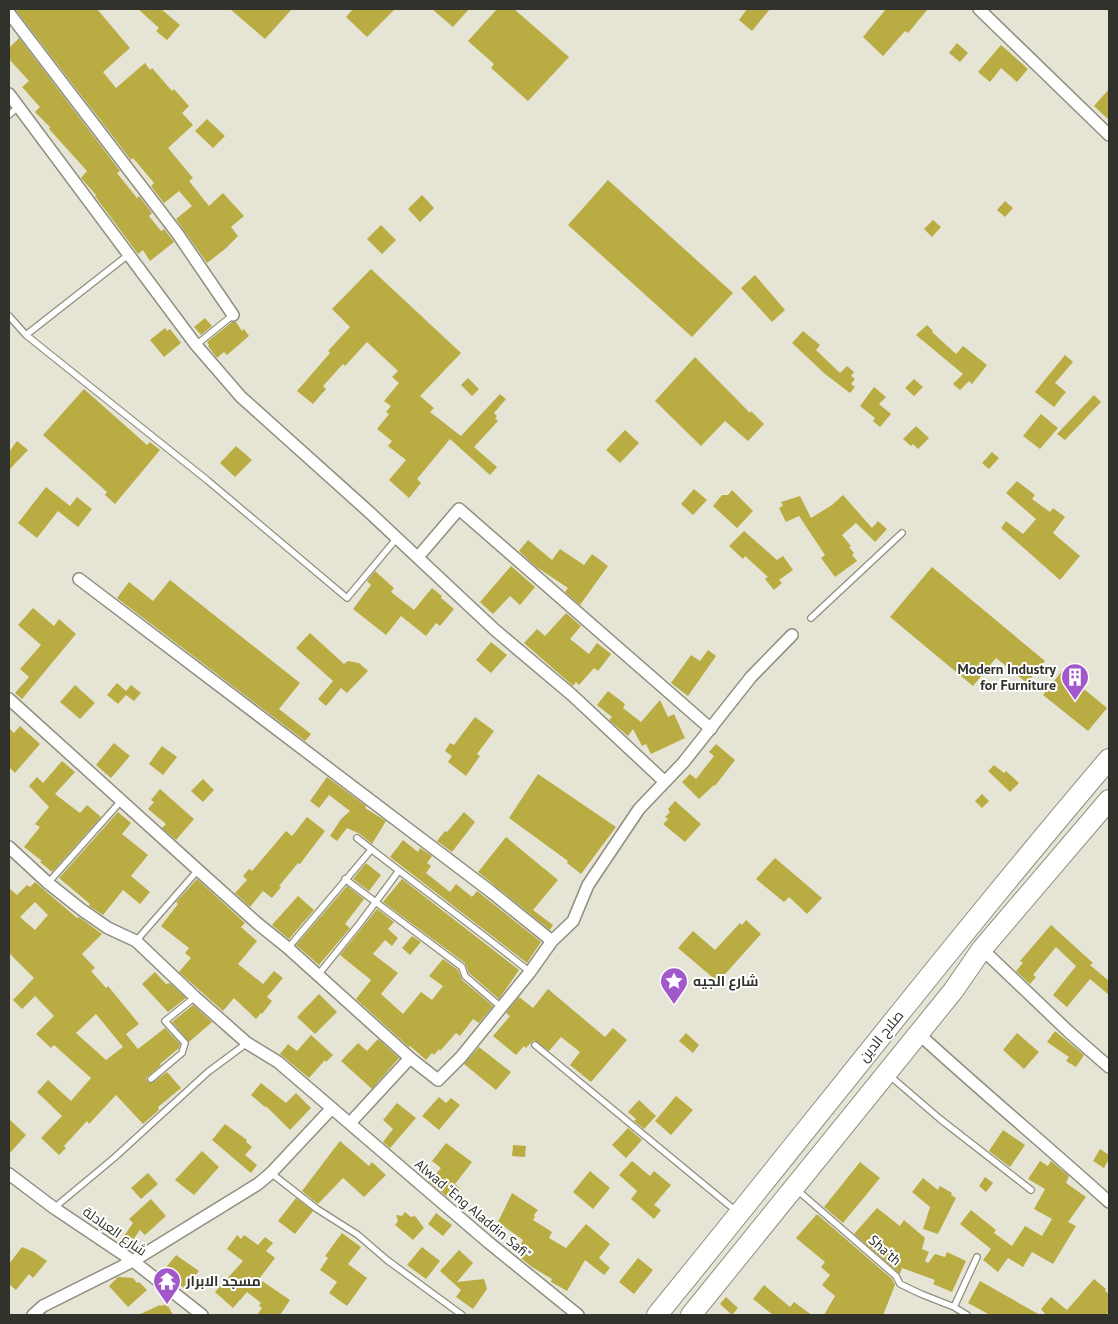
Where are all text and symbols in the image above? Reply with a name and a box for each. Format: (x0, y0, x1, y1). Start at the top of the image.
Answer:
place label: Modern Industry for Furniture (957, 660, 1056, 694)
building icon: Modern Industry for Furniture (1060, 662, 1090, 701)
place icon: شارع الجيه (659, 966, 689, 1005)
place label: شارع الجيه (693, 972, 759, 991)
street label: صلاح الدين (855, 1006, 907, 1066)
street label: Alwad "Eng Aladdin Safi" (411, 1155, 535, 1263)
street label: شارع العبادلة (79, 1202, 151, 1260)
street label: Sha'th (865, 1231, 905, 1269)
temple icon: مسجد الابرار (152, 1266, 182, 1305)
place label: مسجد الابرار (185, 1272, 261, 1290)

